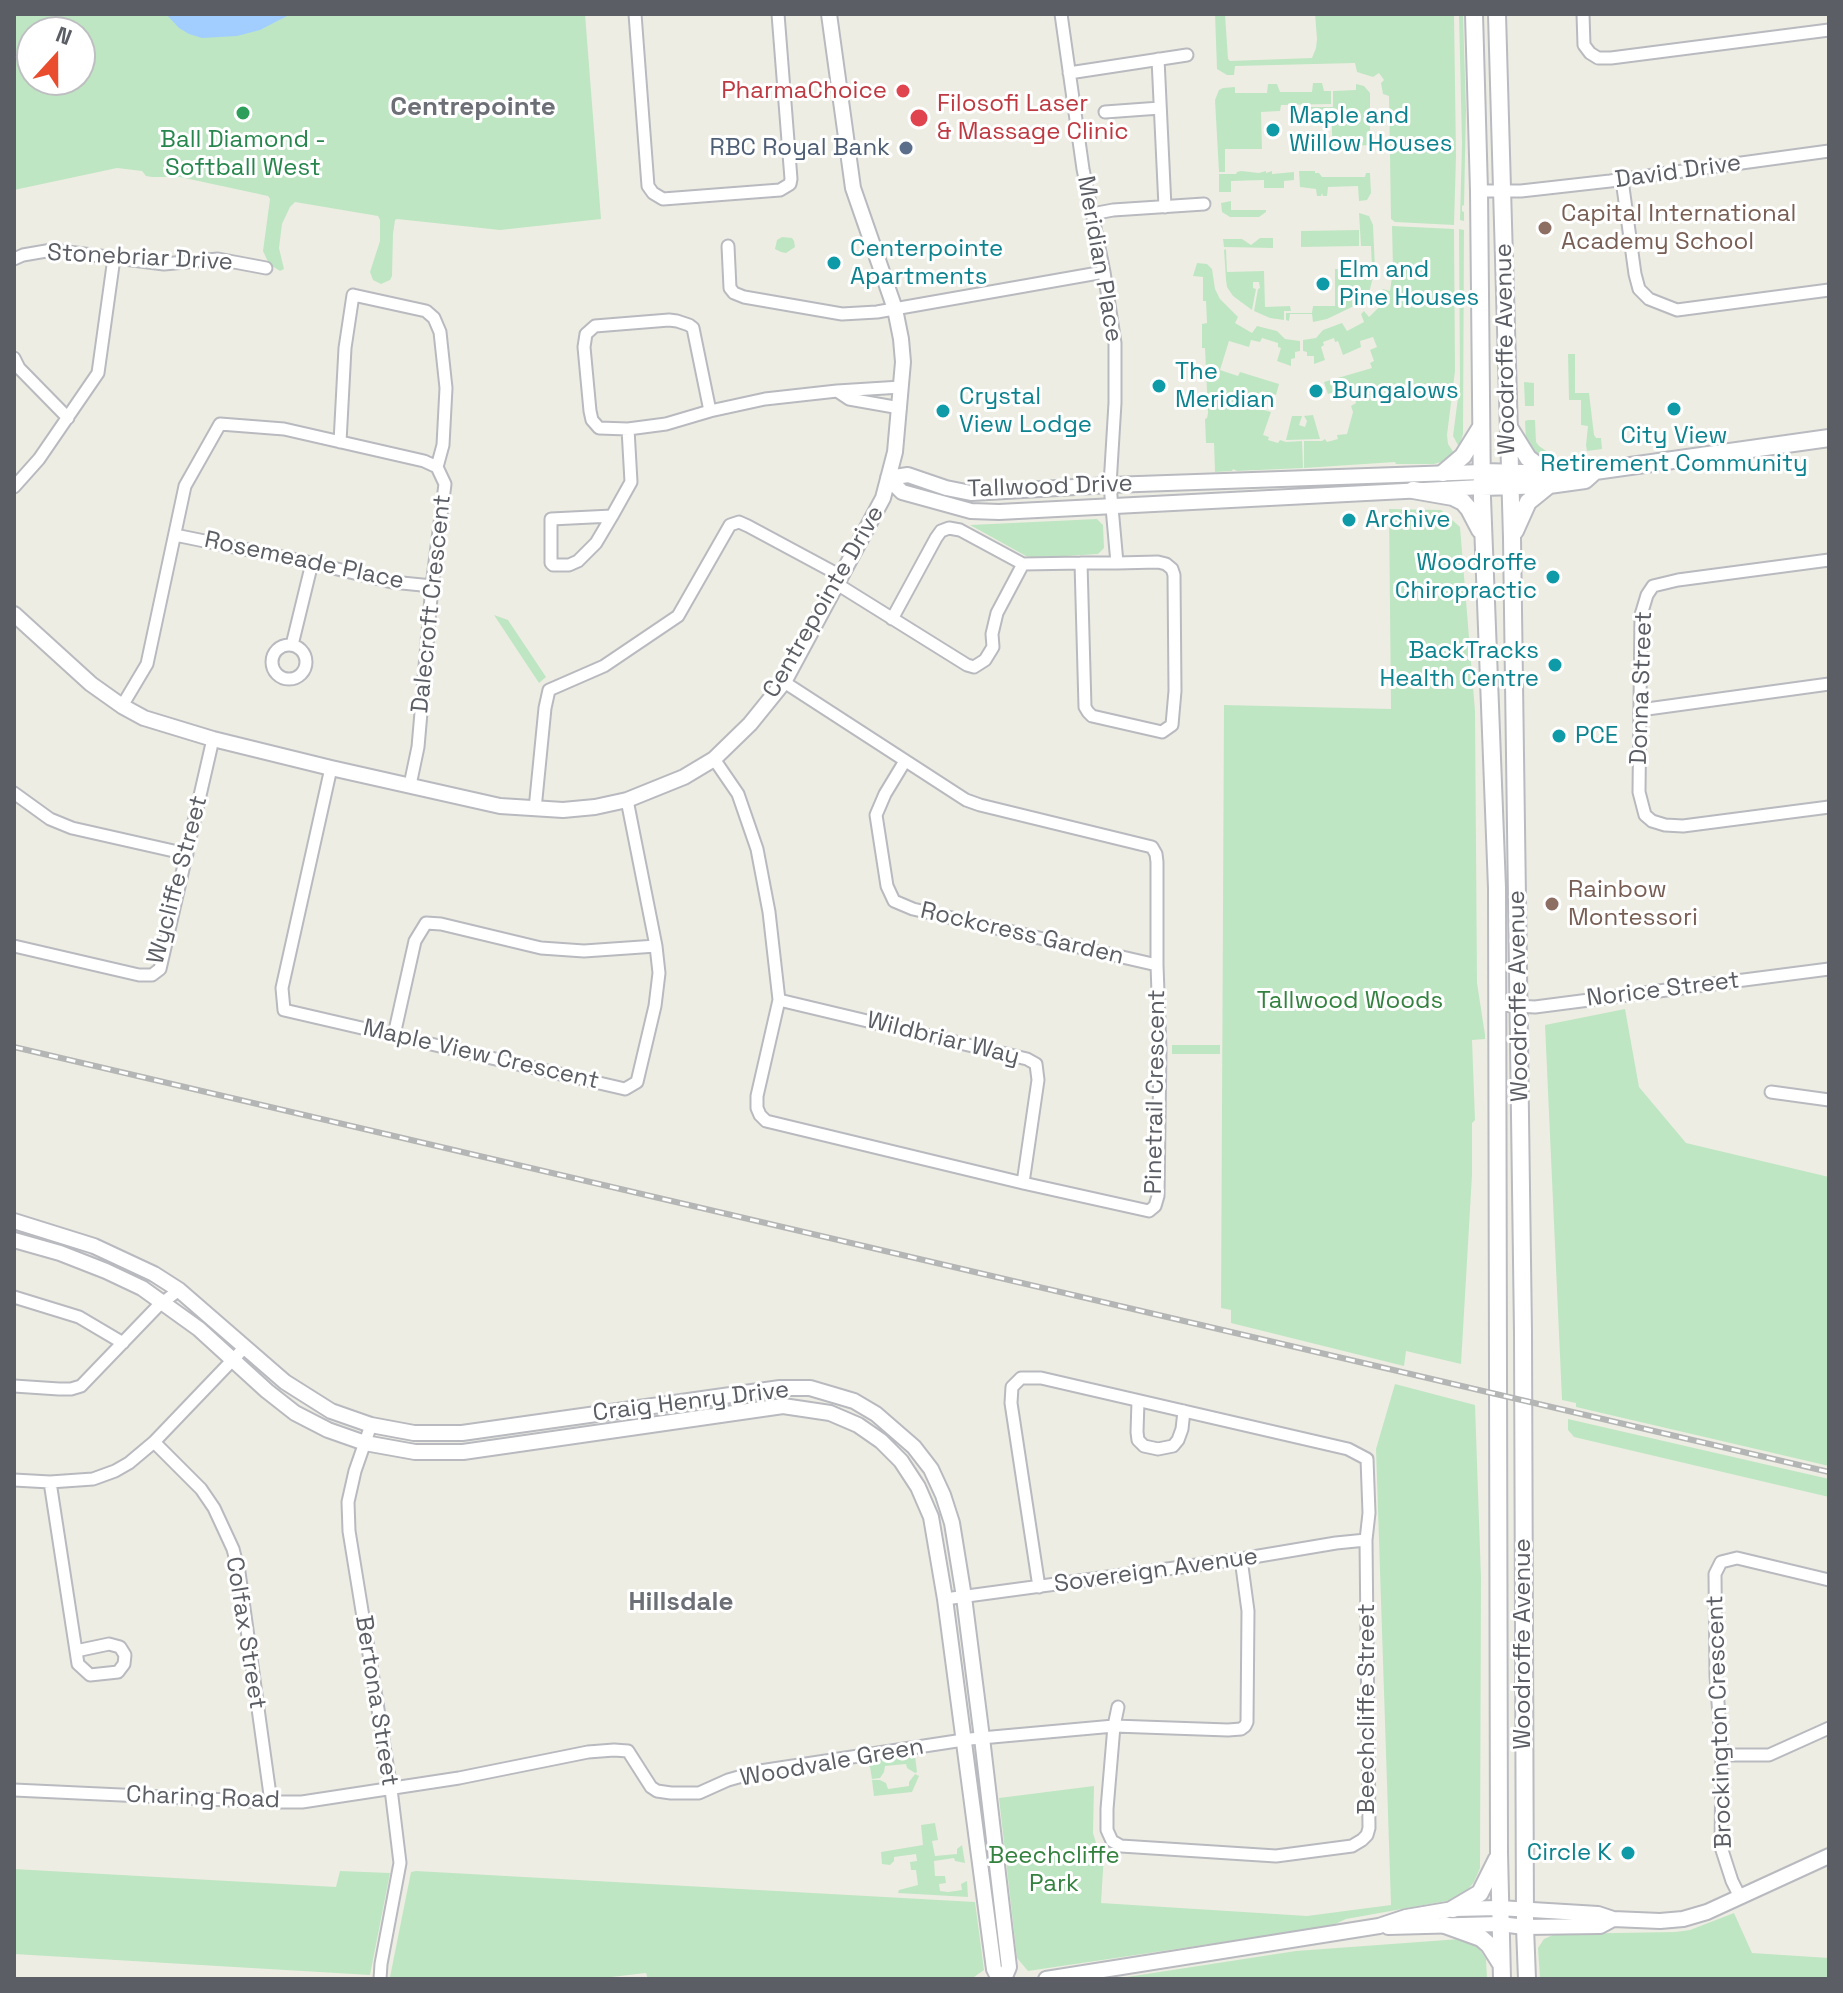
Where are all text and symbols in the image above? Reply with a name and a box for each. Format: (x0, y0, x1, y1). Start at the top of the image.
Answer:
north arrow (16, 16, 96, 96)
text: N (52, 20, 76, 51)
place label: PharmaChoice (721, 77, 887, 105)
marker: PharmaChoice (894, 82, 912, 100)
place label: Filosofi Laser & Massage Clinic (937, 90, 1129, 146)
district label: Centrepointe (390, 92, 556, 124)
place label: Maple and Willow Houses (1289, 102, 1452, 158)
marker: Ball Diamond - Softball West (234, 104, 252, 122)
marker: Filosofi Laser & Massage Clinic (908, 107, 930, 129)
marker: Maple and Willow Houses (1264, 121, 1282, 139)
place label: Ball Diamond - Softball West (160, 126, 326, 182)
place label: RBC Royal Bank (710, 134, 890, 162)
marker: RBC Royal Bank (897, 139, 915, 157)
street label: David Drive (1613, 149, 1743, 195)
street label: Meridian Place (1070, 174, 1128, 344)
place label: Capital International Academy School (1561, 200, 1796, 256)
marker: Capital International Academy School (1536, 219, 1554, 237)
place label: Centerpointe Apartments (850, 235, 1003, 291)
street label: Stonebriar Drive (46, 239, 234, 277)
street label: Woodroffe Avenue (1490, 243, 1522, 455)
marker: Centerpointe Apartments (825, 254, 843, 272)
place label: Elm and Pine Houses (1339, 256, 1479, 312)
marker: Elm and Pine Houses (1314, 275, 1332, 293)
place label: The Meridian (1175, 358, 1275, 414)
marker: The Meridian (1150, 377, 1168, 395)
place label: Bungalows (1332, 377, 1459, 405)
marker: Bungalows (1307, 382, 1325, 400)
place label: Crystal View Lodge (959, 383, 1092, 439)
marker: City View Retirement Community (1665, 400, 1683, 418)
marker: Crystal View Lodge (934, 402, 952, 420)
place label: City View Retirement Community (1540, 422, 1808, 478)
street label: Tallwood Drive (967, 470, 1133, 504)
street label: Dalecroft Crescent (406, 493, 458, 715)
street label: Centrepointe Drive (757, 501, 891, 703)
place label: Archive (1365, 506, 1450, 534)
marker: Archive (1340, 511, 1358, 529)
street label: Rosemeade Place (202, 526, 406, 596)
place label: Woodroffe Chiropractic (1395, 549, 1537, 605)
marker: Woodroffe Chiropractic (1544, 568, 1562, 586)
street label: Donna Street (1625, 611, 1659, 765)
place label: BackTracks Health Centre (1380, 637, 1539, 693)
marker: BackTracks Health Centre (1546, 656, 1564, 674)
place label: PCE (1575, 722, 1618, 750)
marker: PCE (1550, 727, 1568, 745)
street label: Wycliffe Street (142, 793, 214, 967)
place label: Rainbow Montessori (1568, 876, 1698, 932)
street label: Woodroffe Avenue (1503, 890, 1535, 1102)
marker: Rainbow Montessori (1543, 895, 1561, 913)
street label: Rockcress Garden (917, 897, 1127, 971)
street label: Norice Street (1585, 966, 1741, 1014)
park label: Tallwood Woods (1257, 987, 1443, 1015)
street label: Pinetrail Crescent (1140, 989, 1172, 1195)
street label: Wildbriar Way (864, 1006, 1022, 1072)
street label: Maple View Crescent (360, 1014, 602, 1096)
street label: Craig Henry Drive (591, 1376, 791, 1428)
street label: Woodroffe Avenue (1509, 1538, 1537, 1750)
street label: Sovereign Avenue (1052, 1542, 1260, 1600)
street label: Colfax Street (219, 1555, 271, 1711)
district label: Hillsdale (629, 1587, 733, 1619)
street label: Brockington Crescent (1701, 1595, 1739, 1849)
street label: Beechcliffe Street (1353, 1604, 1381, 1814)
street label: Bertona Street (348, 1614, 404, 1788)
street label: Woodvale Green (738, 1733, 926, 1793)
street label: Charing Road (126, 1781, 280, 1815)
place label: Circle K (1527, 1839, 1612, 1867)
park label: Beechcliffe Park (988, 1842, 1120, 1898)
marker: Circle K (1619, 1844, 1637, 1862)

